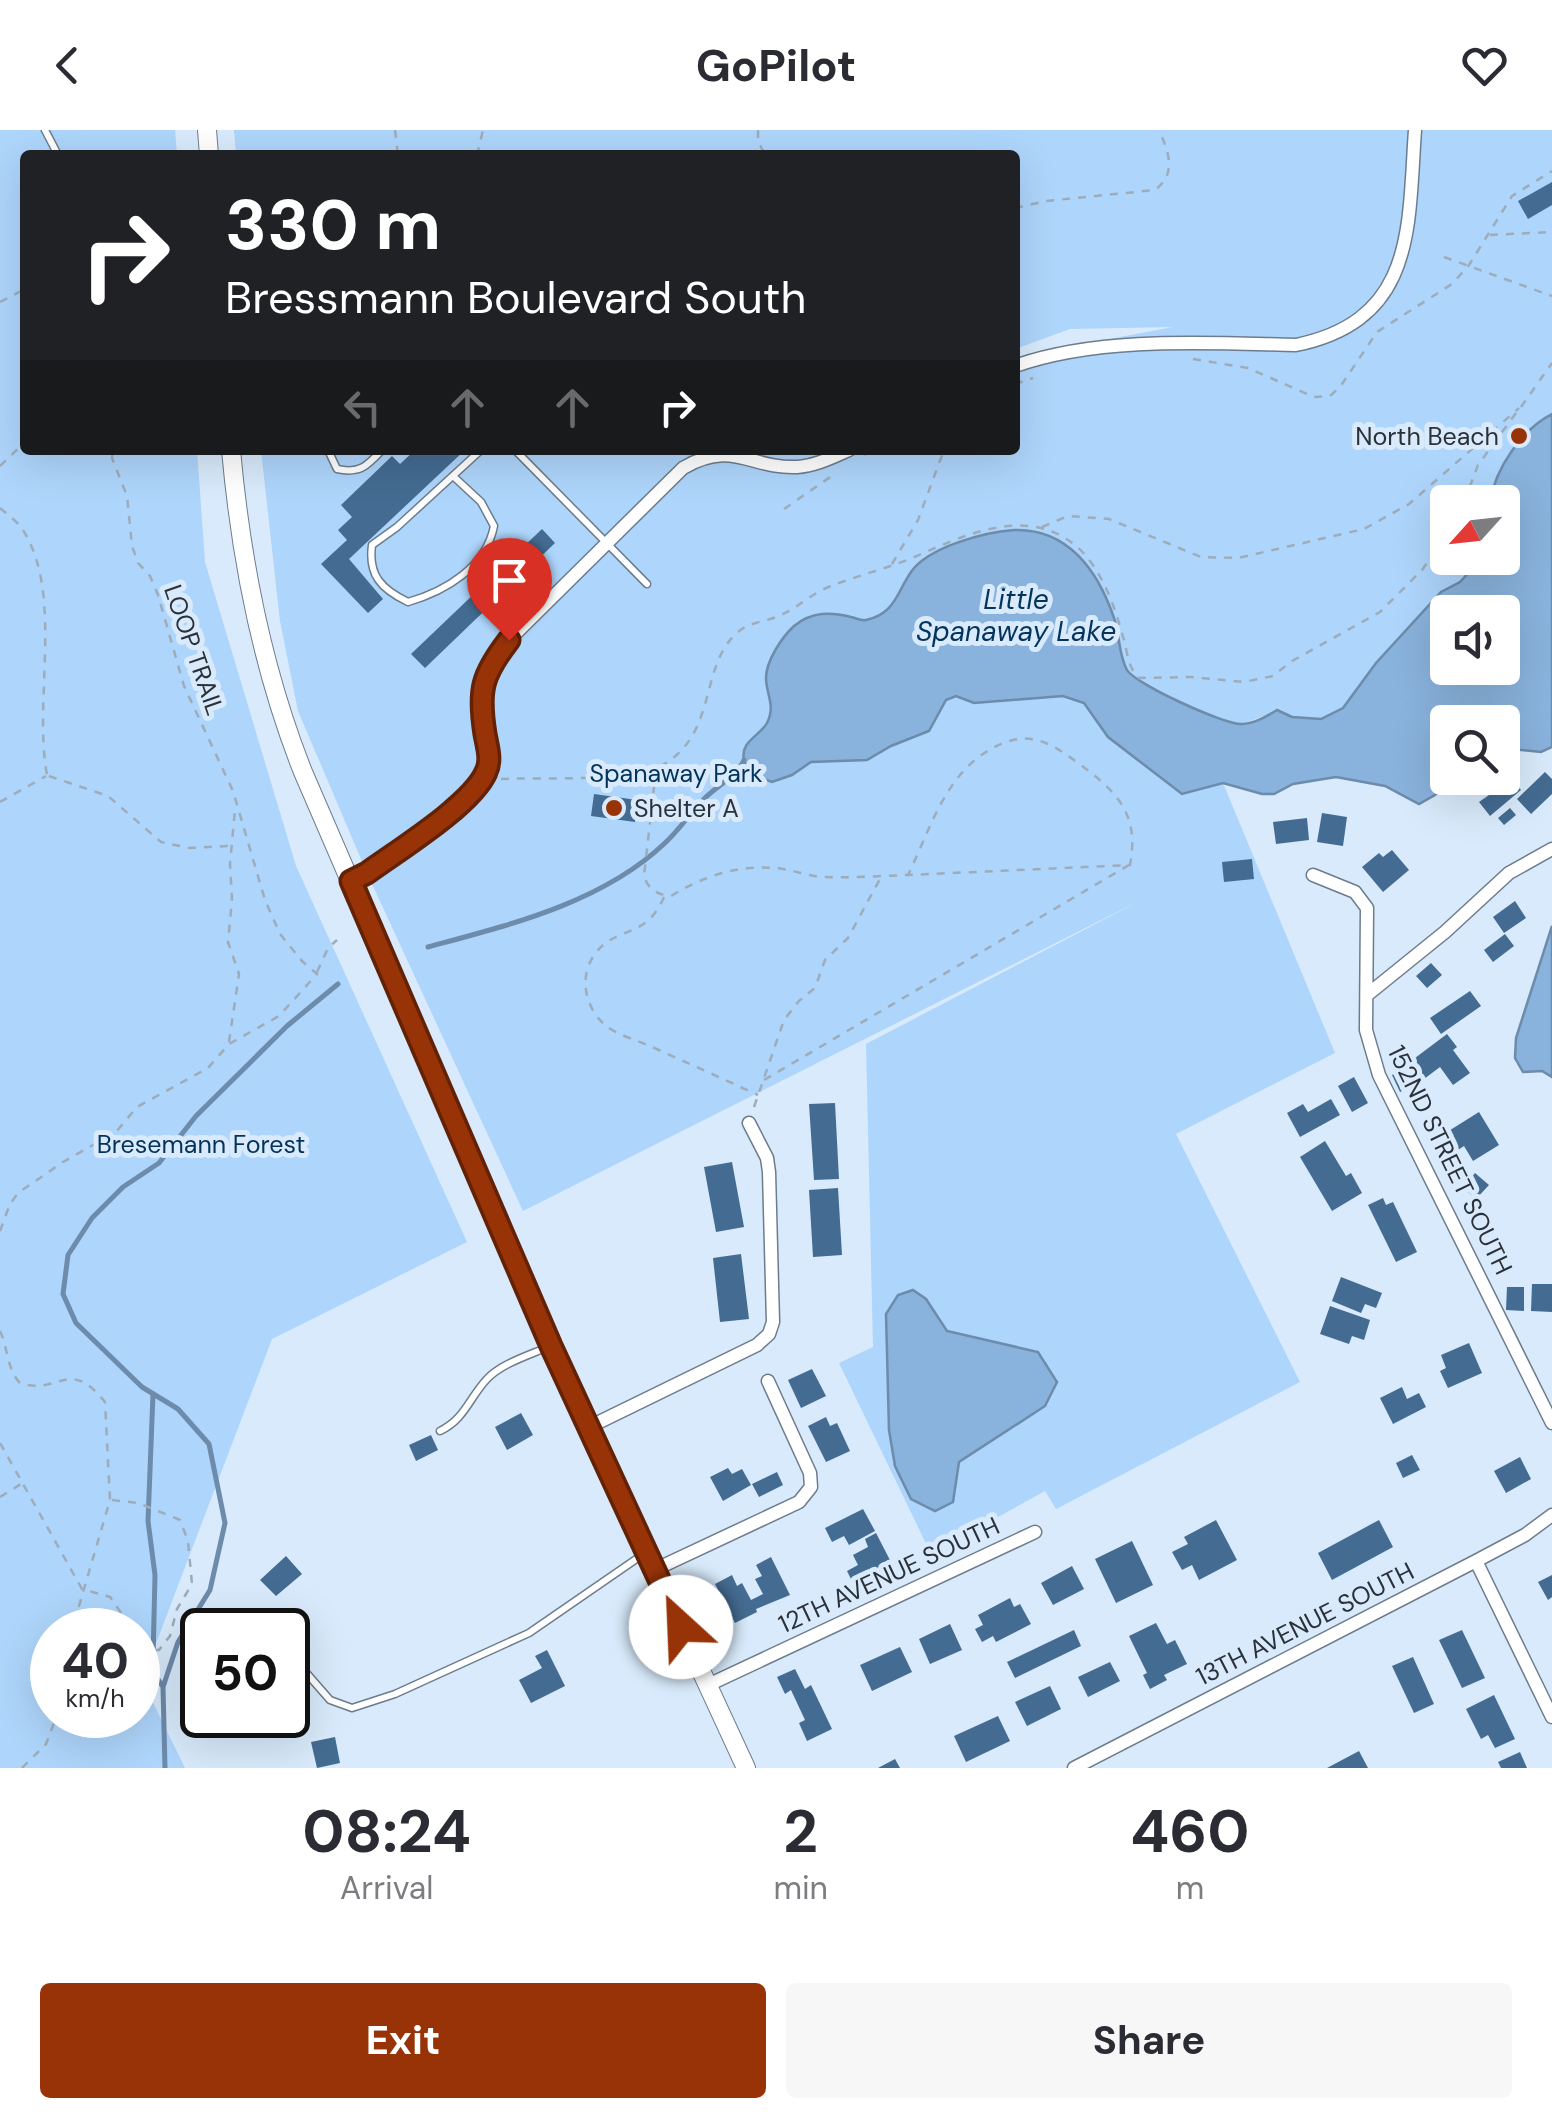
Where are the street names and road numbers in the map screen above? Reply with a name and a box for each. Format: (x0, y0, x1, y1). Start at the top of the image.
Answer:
street label: LOOP TRAIL (156, 580, 232, 720)
street label: 152ND STREET SOUTH (1380, 1040, 1520, 1280)
street label: 12TH AVENUE SOUTH (773, 1509, 1005, 1641)
street label: 13TH AVENUE SOUTH (1191, 1555, 1419, 1693)

